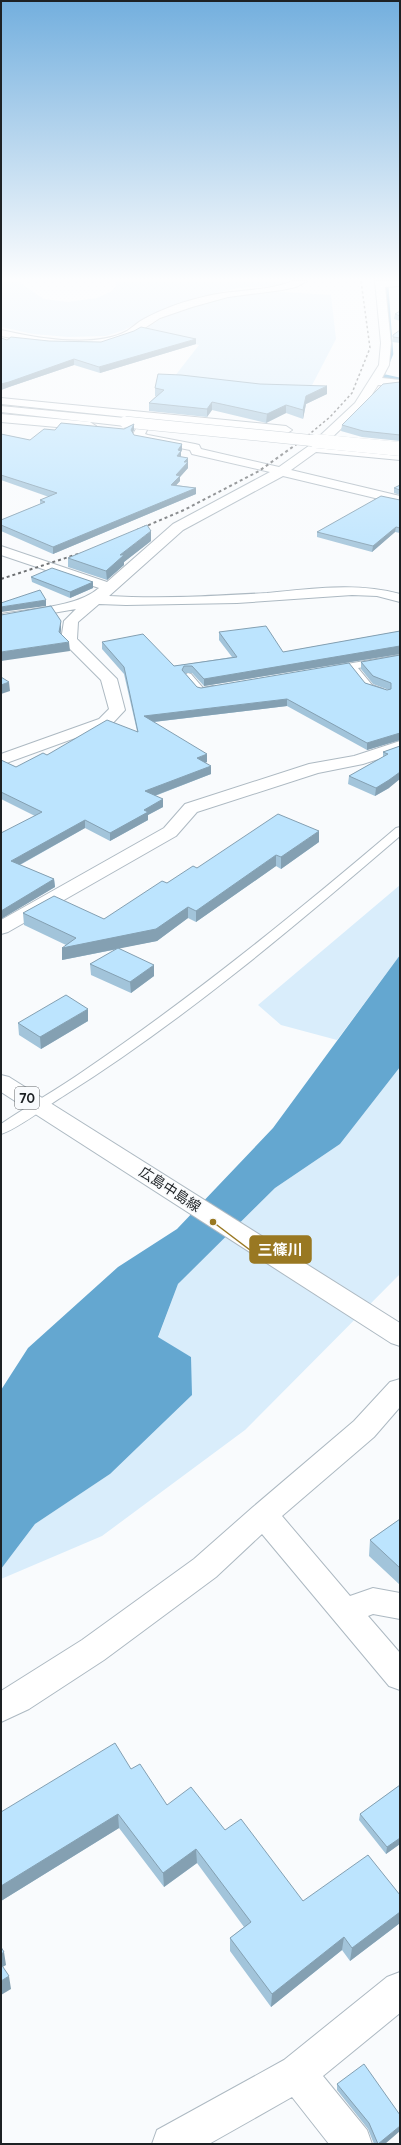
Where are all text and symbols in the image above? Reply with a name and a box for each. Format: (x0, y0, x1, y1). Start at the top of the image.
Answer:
road number: 70 (15, 1087, 39, 1109)
street label: 広島中島線 (136, 1163, 204, 1216)
callout: 三篠川 (250, 1236, 311, 1263)
text: 三篠川 (257, 1241, 303, 1259)

